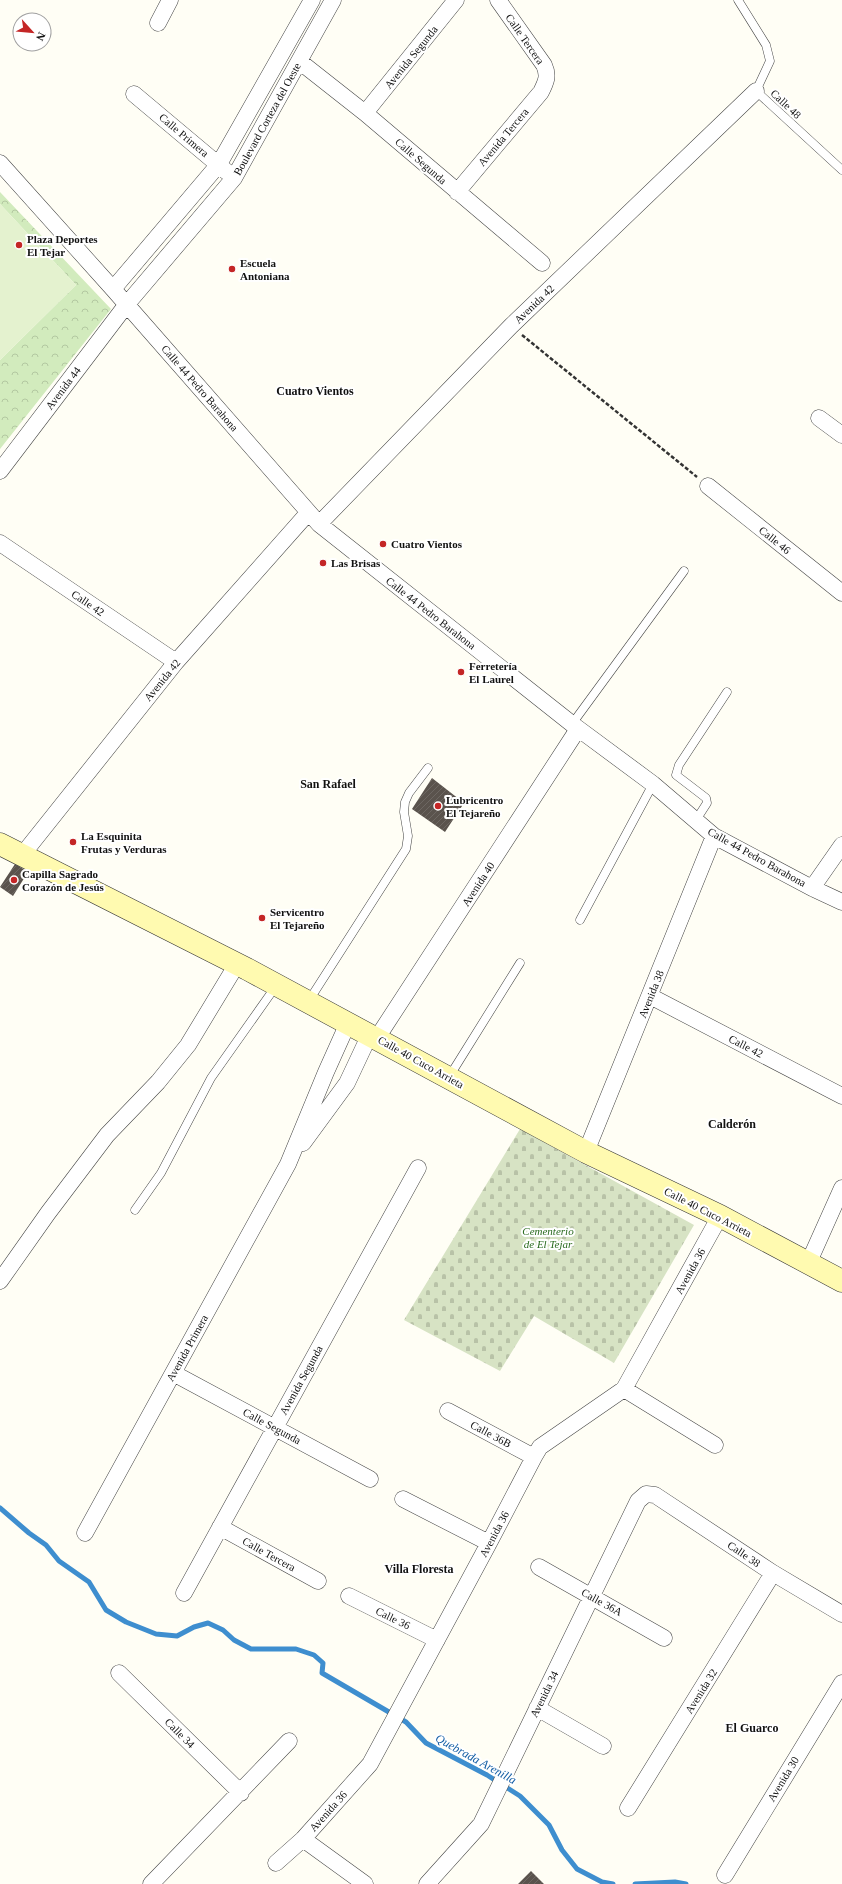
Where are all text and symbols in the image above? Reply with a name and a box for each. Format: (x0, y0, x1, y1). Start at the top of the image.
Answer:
north arrow (12, 12, 52, 52)
street label: Calle Tercera (503, 12, 547, 67)
street label: Avenida Segunda (382, 23, 440, 91)
text: N (34, 30, 48, 43)
street label: Boulevard Corteza del Oeste (231, 61, 303, 177)
street label: Calle 48 (768, 87, 804, 121)
street label: Avenida Tercera (475, 106, 531, 168)
street label: Calle Primera (157, 111, 211, 159)
street label: Calle Segunda (393, 136, 449, 187)
place label: Plaza Deportes El Tejar (27, 233, 98, 258)
marker: Plaza Deportes El Tejar (14, 240, 24, 250)
place label: Escuela Antoniana (240, 257, 290, 282)
marker: Escuela Antoniana (227, 264, 237, 274)
street label: Avenida 42 (512, 282, 556, 326)
street label: Calle 44 Pedro Barahona (159, 342, 241, 434)
street label: Avenida 44 (43, 364, 83, 412)
district label: Cuatro Vientos (276, 384, 354, 398)
street label: Calle 46 (757, 524, 794, 557)
place label: Cuatro Vientos (391, 538, 463, 550)
marker: Cuatro Vientos (378, 539, 388, 549)
place label: Las Brisas (331, 557, 381, 569)
marker: Las Brisas (318, 558, 328, 568)
street label: Calle 44 Pedro Barahona (384, 574, 478, 652)
street label: Calle 42 (69, 588, 107, 618)
street label: Avenida 42 (142, 657, 182, 703)
place label: Ferretería El Laurel (469, 660, 518, 685)
marker: Ferretería El Laurel (456, 667, 466, 677)
district label: San Rafael (300, 777, 357, 791)
place label: Lubricentro El Tejareño (446, 794, 504, 819)
marker: Lubricentro El Tejareño (433, 801, 443, 811)
street label: Calle 44 Pedro Barahona (706, 825, 808, 889)
place label: La Esquinita Frutas y Verduras (81, 830, 167, 855)
marker: La Esquinita Frutas y Verduras (68, 837, 78, 847)
street label: Avenida 40 (459, 859, 497, 908)
place label: Capilla Sagrado Corazón de Jesús (22, 868, 105, 893)
marker: Capilla Sagrado Corazón de Jesús (9, 875, 19, 885)
place label: Servicentro El Tejareño (270, 906, 325, 931)
marker: Servicentro El Tejareño (257, 913, 267, 923)
street label: Avenida 38 (636, 968, 666, 1020)
street label: Calle 42 (727, 1032, 765, 1060)
street label: Calle 40 Cuco Arrieta (376, 1033, 466, 1091)
district label: Calderón (708, 1117, 756, 1131)
street label: Calle 40 Cuco Arrieta (662, 1185, 754, 1239)
park label: Cementerio de El Tejar (522, 1225, 574, 1250)
street label: Avenida 36 (673, 1246, 708, 1296)
street label: Avenida Primera (164, 1313, 210, 1383)
street label: Avenida Segunda (277, 1343, 325, 1417)
street label: Calle Segunda (241, 1406, 303, 1446)
street label: Calle 36B (469, 1418, 513, 1450)
street label: Avenida 36 (477, 1509, 511, 1559)
street label: Calle Tercera (240, 1535, 298, 1574)
street label: Calle 38 (725, 1539, 763, 1570)
district label: Villa Floresta (385, 1562, 454, 1576)
street label: Calle 36A (579, 1586, 625, 1618)
street label: Calle 36 (374, 1605, 413, 1632)
street label: Avenida 32 (683, 1667, 719, 1715)
street label: Avenida 34 (528, 1668, 561, 1719)
street label: Calle 34 (163, 1716, 198, 1751)
district label: El Guarco (726, 1721, 778, 1735)
water label: Quebrada Arenilla (433, 1731, 519, 1787)
street label: Avenida 30 (765, 1754, 801, 1804)
street label: Avenida 36 (307, 1788, 350, 1834)

